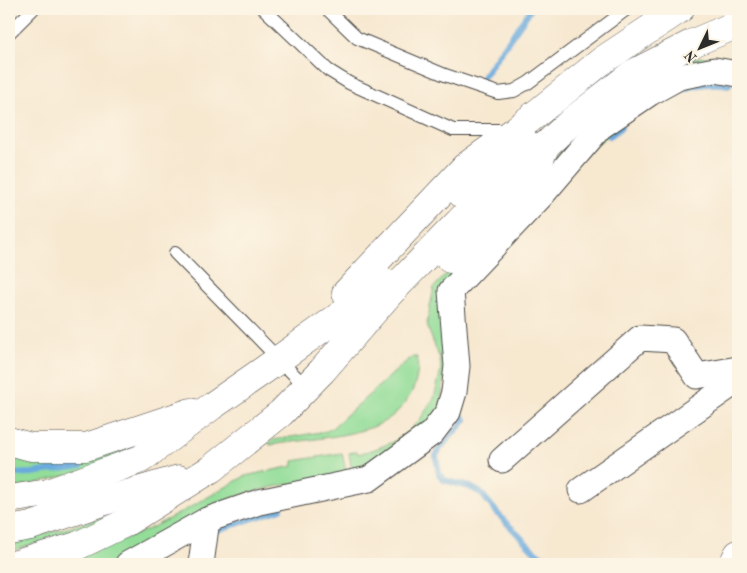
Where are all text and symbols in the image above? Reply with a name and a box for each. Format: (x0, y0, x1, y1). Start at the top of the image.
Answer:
north arrow (674, 22, 724, 72)
text: N (682, 47, 700, 65)

